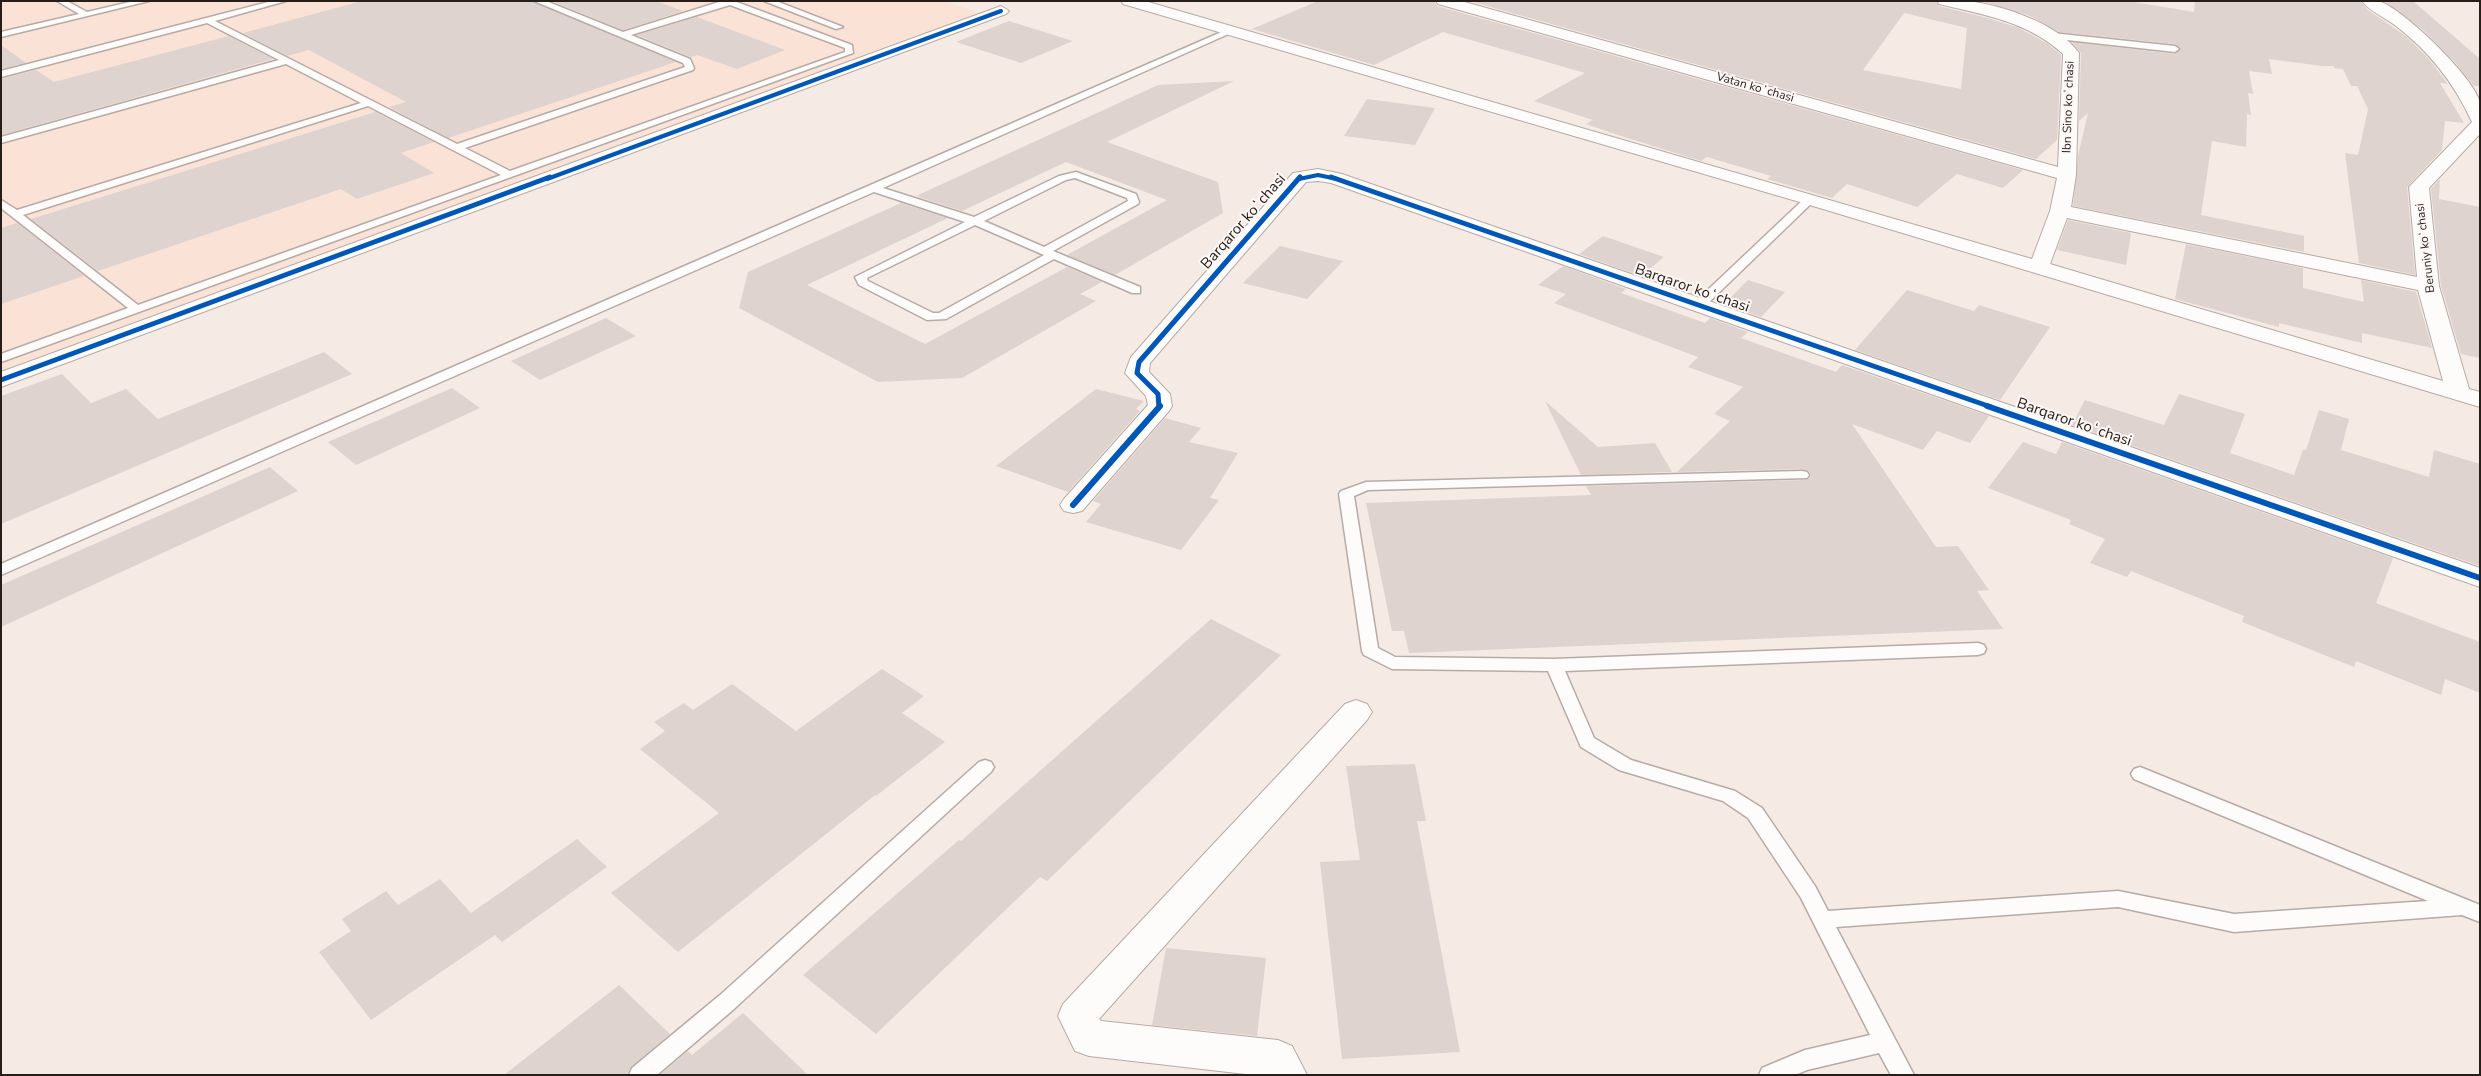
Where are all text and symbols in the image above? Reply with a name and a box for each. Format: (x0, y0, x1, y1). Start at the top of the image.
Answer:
street label: Ibn Sino koʻchasi (2060, 61, 2078, 153)
street label: Vatan koʻchasi (1714, 70, 1796, 106)
street label: Barqaror koʻchasi (1198, 171, 1290, 273)
street label: Beruniy koʻchasi (2413, 202, 2439, 294)
street label: Barqaror koʻchasi (1632, 261, 1752, 317)
street label: Barqaror koʻchasi (2014, 395, 2134, 451)

